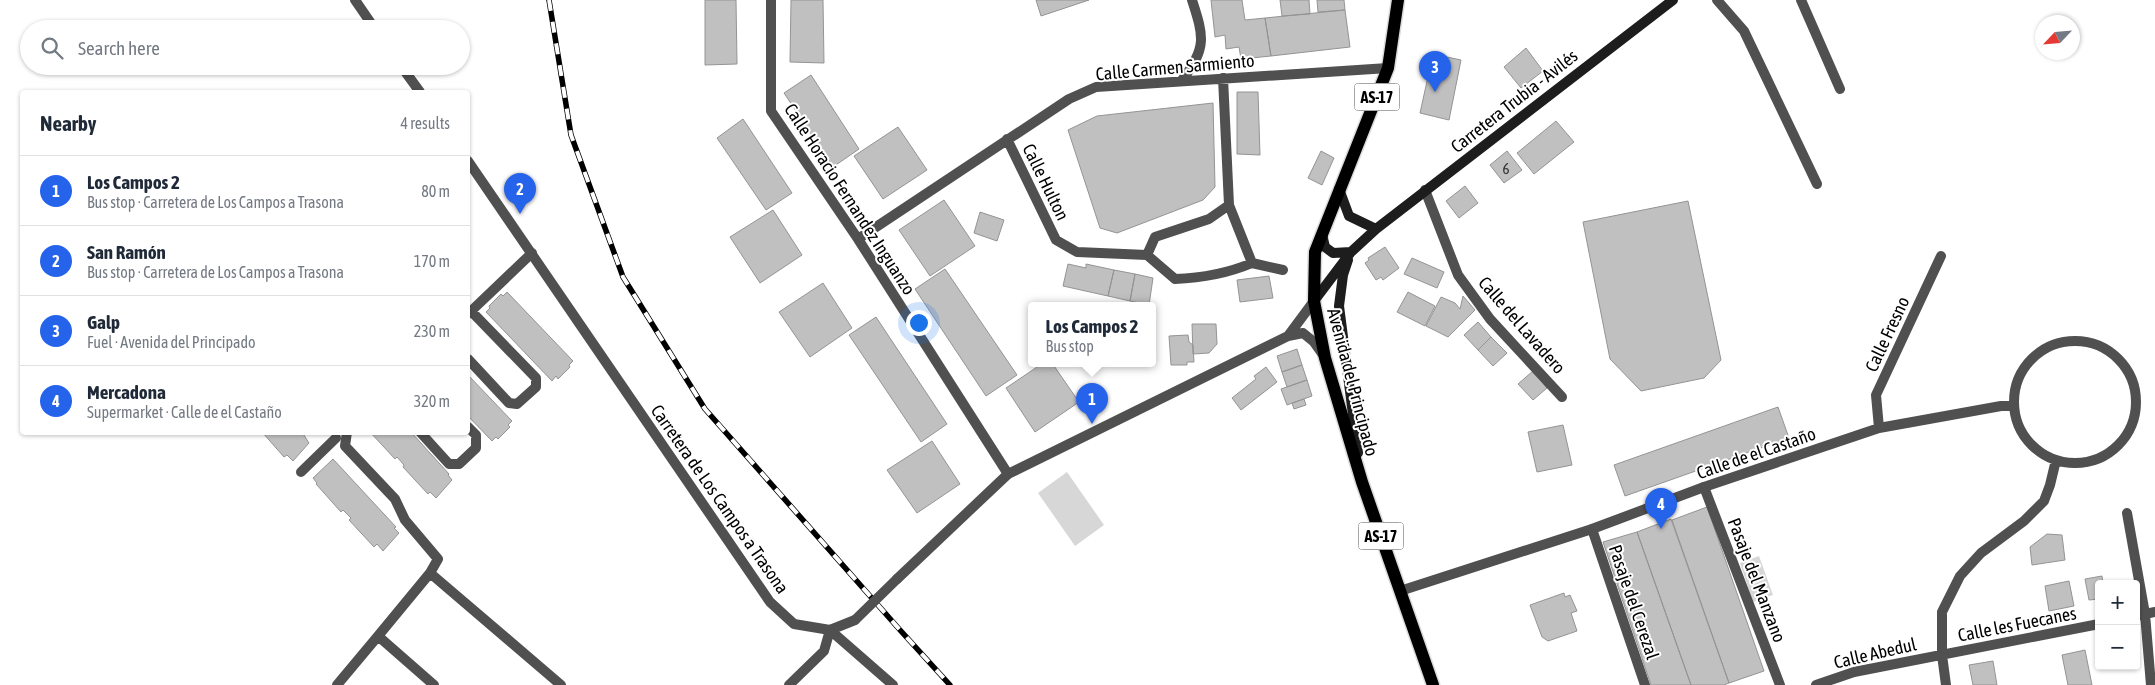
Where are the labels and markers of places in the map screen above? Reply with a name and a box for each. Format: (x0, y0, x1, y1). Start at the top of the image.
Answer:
pin: 3 (1419, 51, 1451, 92)
pin: 2 (504, 173, 536, 214)
pin: 1 (1076, 383, 1108, 424)
pin: 4 (1645, 488, 1677, 529)

